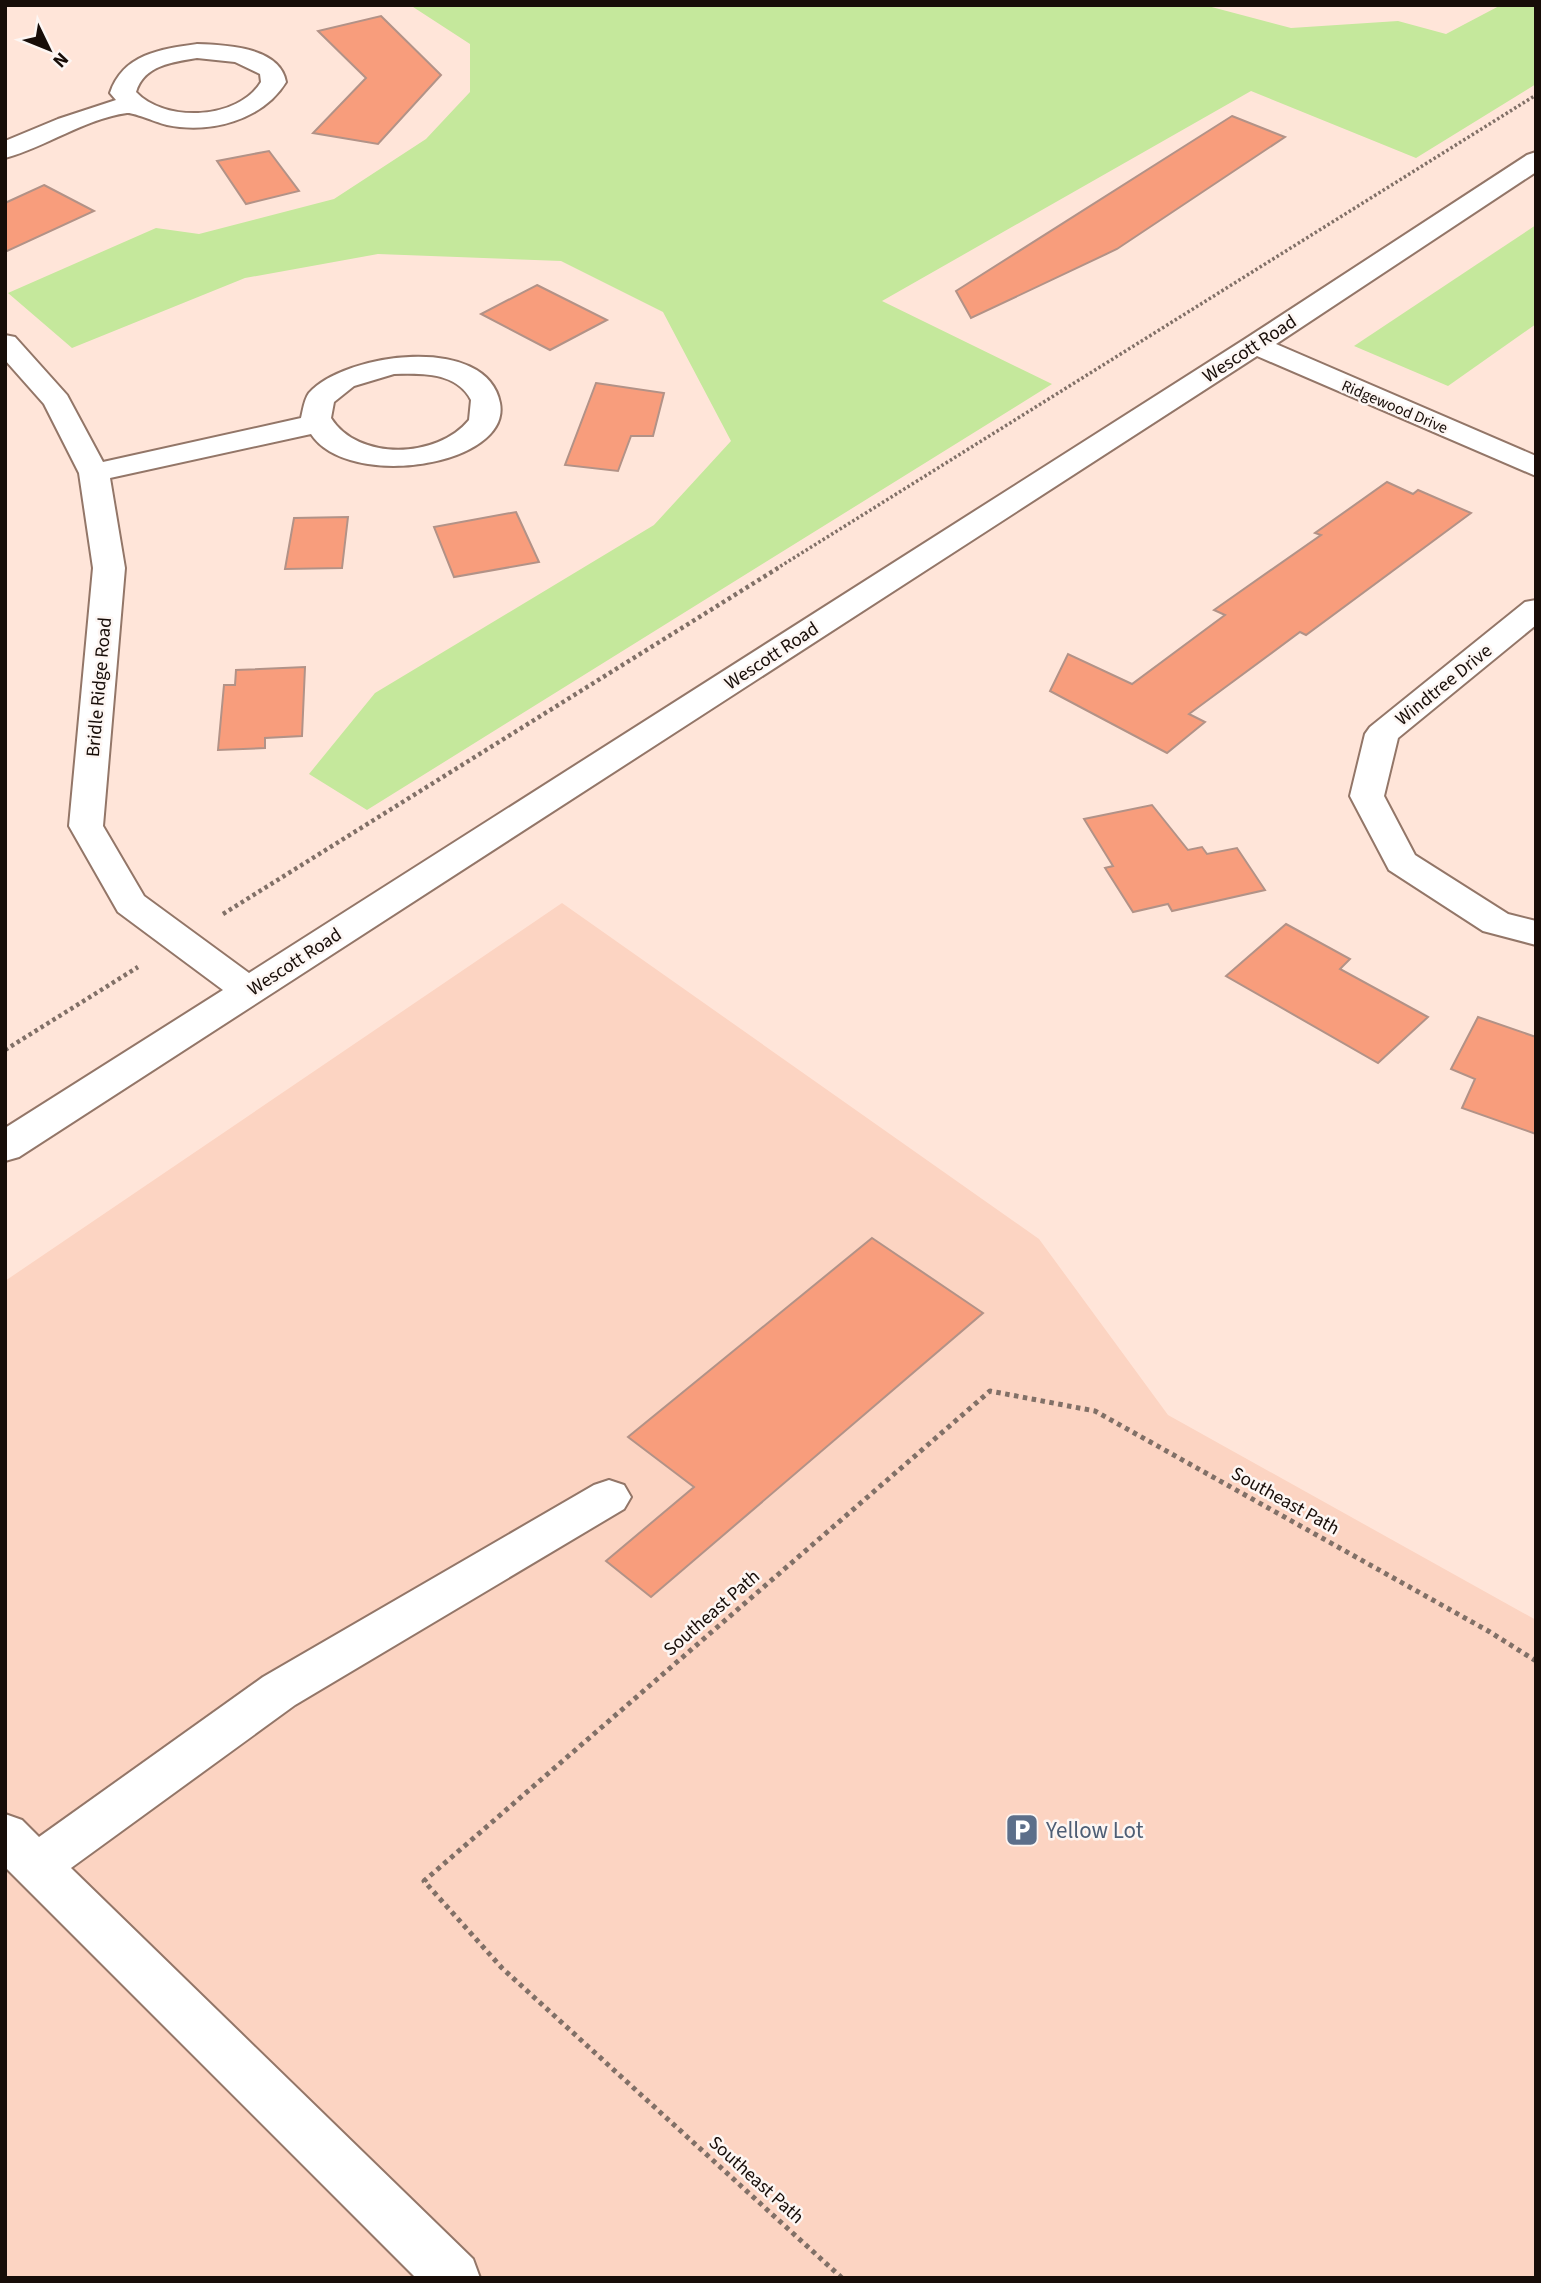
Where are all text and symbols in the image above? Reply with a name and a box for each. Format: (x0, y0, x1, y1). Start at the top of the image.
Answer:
north arrow (14, 14, 84, 84)
text: N (46, 46, 75, 73)
street label: Wescott Road (1197, 309, 1302, 390)
street label: Ridgewood Drive (1338, 375, 1451, 439)
street label: Bridle Ridge Road (80, 616, 119, 758)
street label: Wescott Road (719, 616, 824, 697)
street label: Windtree Drive (1390, 638, 1498, 733)
street label: Wescott Road (242, 922, 347, 1003)
street label: Southeast Path (1226, 1460, 1344, 1542)
street label: Southeast Path (658, 1564, 766, 1663)
parking icon: Yellow Lot (1003, 1811, 1041, 1849)
place label: Yellow Lot (1045, 1814, 1144, 1847)
street label: Southeast Path (702, 2130, 810, 2230)

